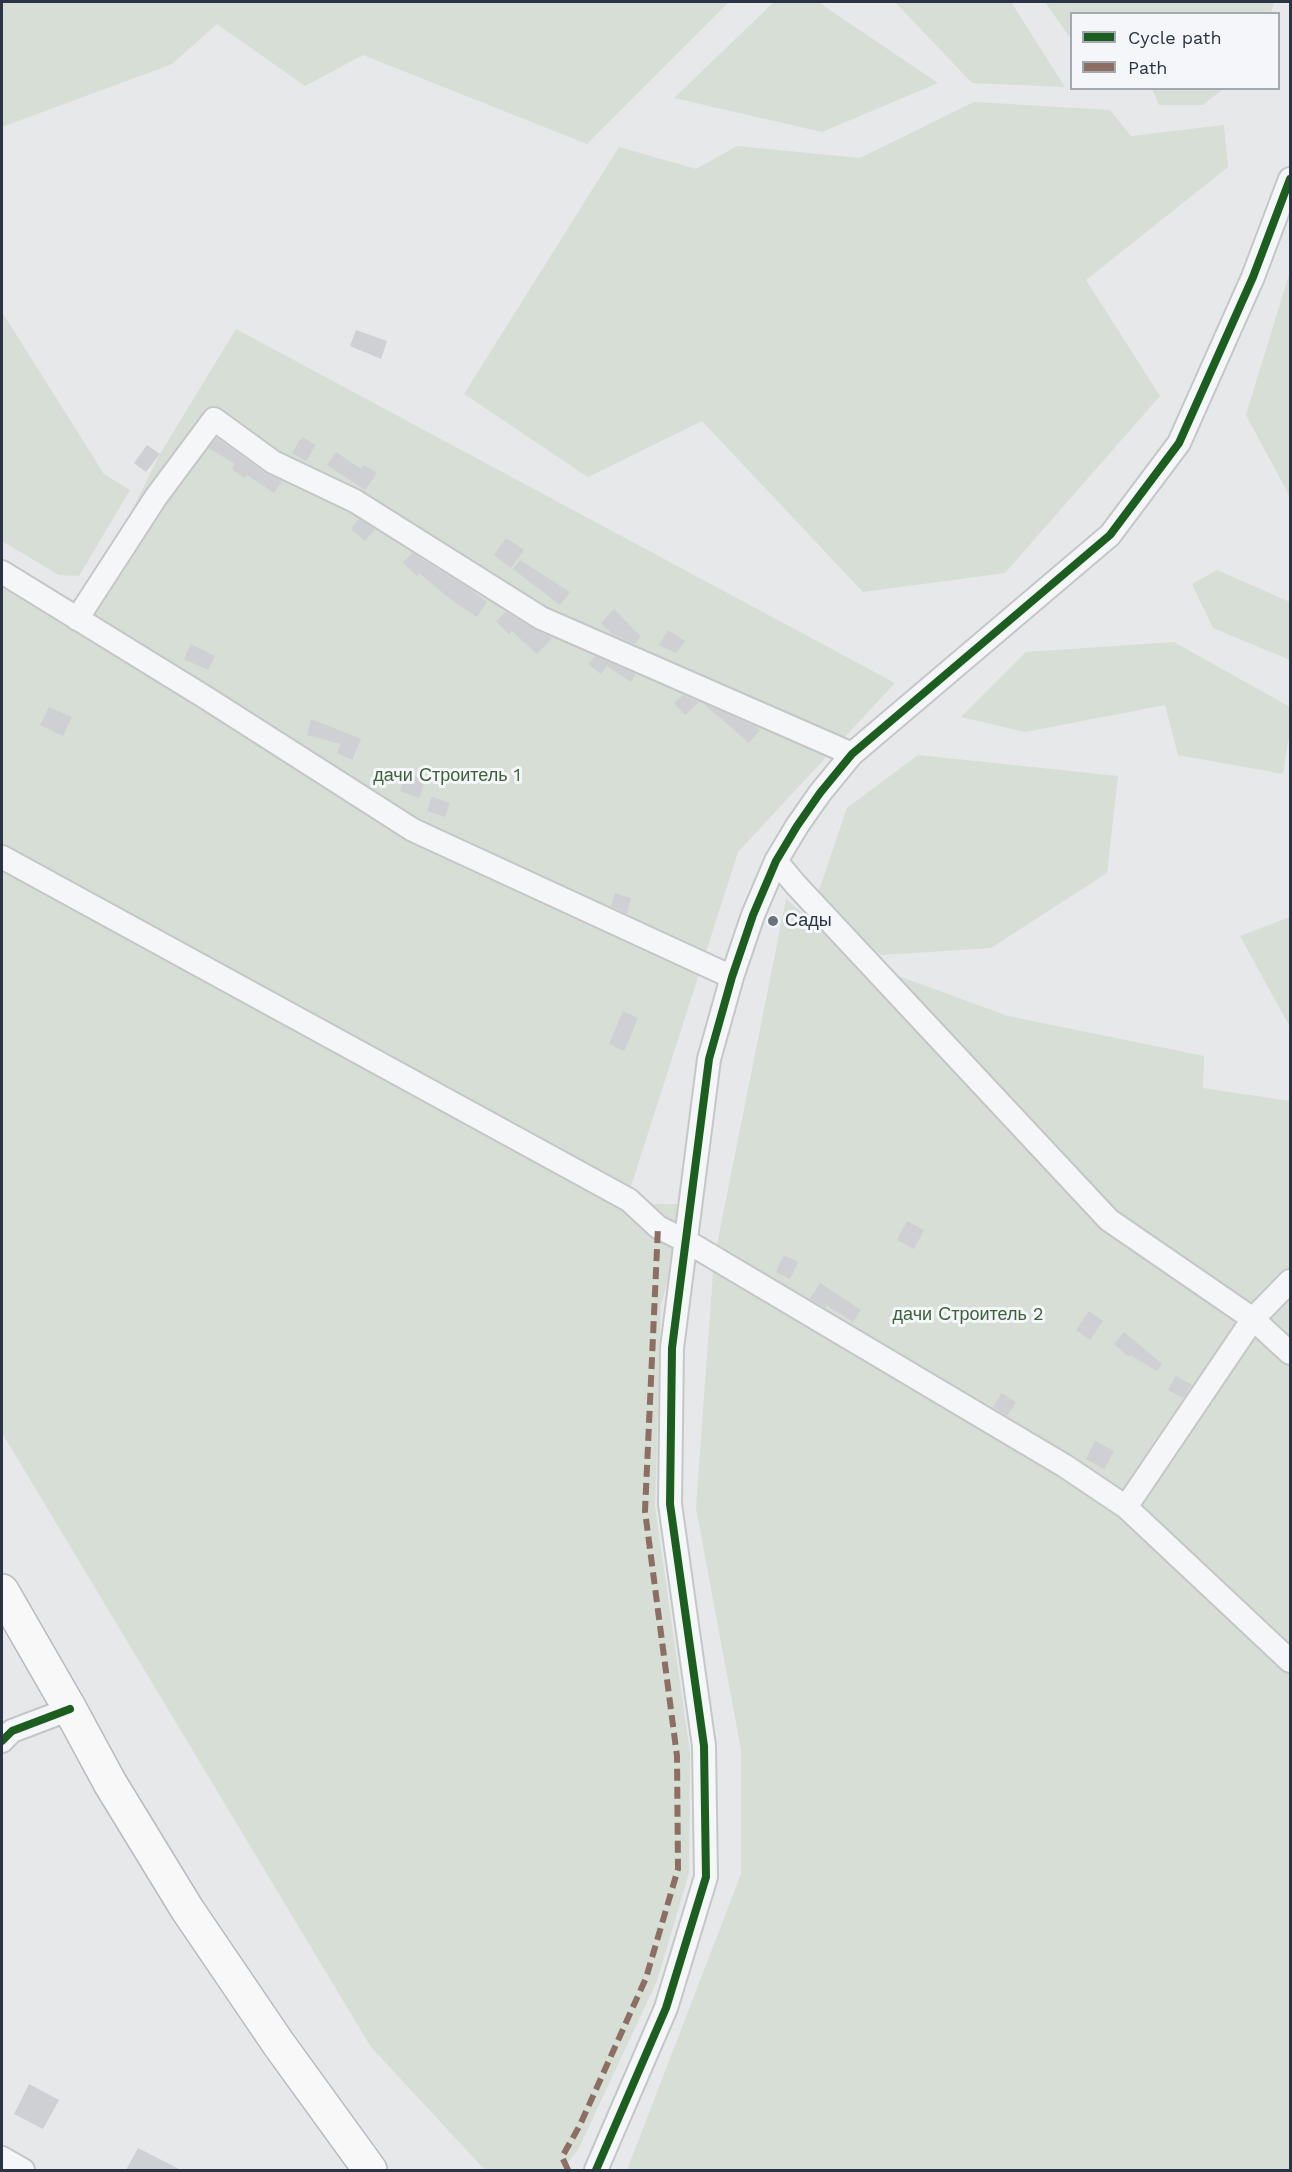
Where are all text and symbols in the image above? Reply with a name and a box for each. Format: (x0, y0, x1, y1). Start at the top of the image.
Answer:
legend (1070, 12, 1280, 90)
text: Cycle path (1128, 27, 1222, 48)
text: Path (1128, 57, 1168, 78)
park label: дачи Строитель 1 (373, 765, 521, 787)
place label: Сады (785, 910, 832, 932)
marker: Сады (766, 914, 780, 928)
park label: дачи Строитель 2 (893, 1304, 1043, 1326)

